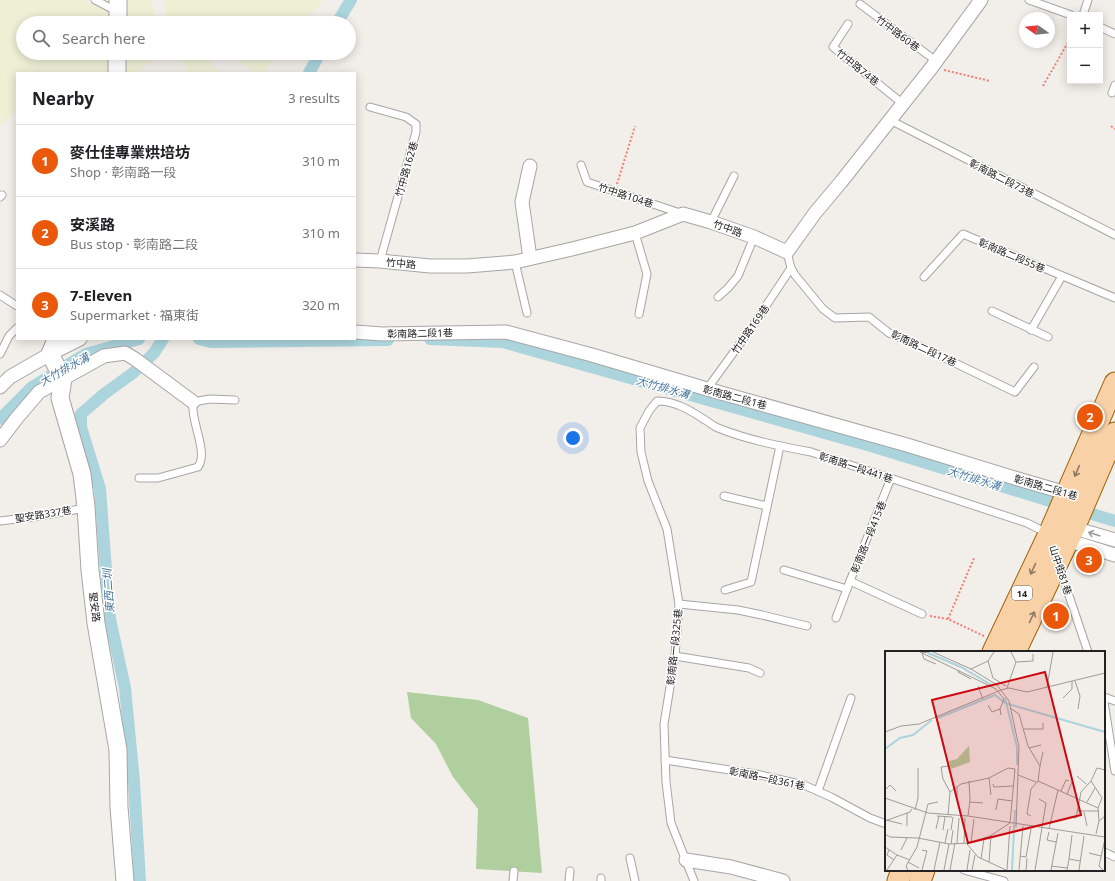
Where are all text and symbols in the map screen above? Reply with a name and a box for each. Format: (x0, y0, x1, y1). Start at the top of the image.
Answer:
street label: 竹中路60巷 (873, 12, 923, 54)
north arrow (1019, 12, 1055, 48)
map controls (1067, 12, 1103, 84)
button: + (1067, 12, 1103, 48)
search box (16, 16, 356, 60)
icon: search (30, 27, 52, 49)
text: Search here (62, 28, 145, 48)
street label: 竹中路74巷 (834, 45, 882, 89)
button: − (1067, 48, 1103, 84)
text: Nearby (32, 87, 94, 110)
text: 3 results (288, 89, 340, 107)
street label: 竹中路162巷 (391, 140, 421, 198)
text: 麥仕佳專業烘培坊 (70, 142, 190, 162)
text: 1 (41, 152, 49, 170)
text: 310 m (302, 152, 340, 170)
street label: 彰南路二段73巷 (967, 156, 1037, 200)
text: Shop · 彰南路一段 (70, 163, 176, 181)
street label: 竹中路104巷 (597, 180, 655, 210)
text: 安溪路 (70, 214, 115, 234)
street label: 竹中路 (712, 216, 744, 240)
text: 2 (41, 224, 49, 242)
text: 310 m (302, 224, 340, 242)
text: Bus stop · 彰南路二段 (70, 235, 198, 253)
street label: 彰南路二段55巷 (976, 235, 1048, 275)
street label: 竹中路 (385, 255, 417, 271)
text: 7-Eleven (70, 285, 132, 305)
text: 3 (41, 296, 49, 314)
text: 320 m (302, 296, 340, 314)
street label: 竹中路169巷 (728, 302, 772, 356)
text: Supermarket · 福東街 (70, 306, 199, 324)
street label: 彰南路二段1巷 (387, 325, 453, 341)
street label: 彰南路二段17巷 (889, 327, 959, 369)
water label: 大竹排水溝 (36, 348, 93, 389)
water label: 大竹排水溝 (634, 372, 693, 402)
street label: 彰南路二段1巷 (701, 382, 769, 412)
pin: 2 (1077, 402, 1103, 432)
your location (563, 428, 583, 448)
street label: 彰南路一段441巷 (817, 448, 895, 486)
water label: 大竹排水溝 (946, 463, 1004, 494)
one-way arrow (1073, 464, 1081, 476)
street label: 彰南路二段1巷 (1012, 471, 1080, 503)
street label: 彰南路一段415巷 (847, 499, 889, 575)
street label: 聖安路337巷 (14, 503, 72, 525)
one-way arrow (1088, 530, 1101, 537)
street label: 山中街81巷 (1046, 543, 1076, 597)
pin: 3 (1076, 545, 1102, 575)
one-way arrow (1029, 563, 1036, 575)
water label: 東西二圳 (99, 567, 117, 613)
road number: 14 (1012, 586, 1032, 600)
street label: 聖安路 (86, 591, 104, 623)
pin: 1 (1043, 601, 1069, 631)
street label: 彰南路一段325巷 (663, 608, 685, 686)
one-way arrow (1029, 611, 1036, 623)
inset map (885, 651, 1105, 871)
street label: 彰南路一段361巷 (728, 763, 806, 793)

